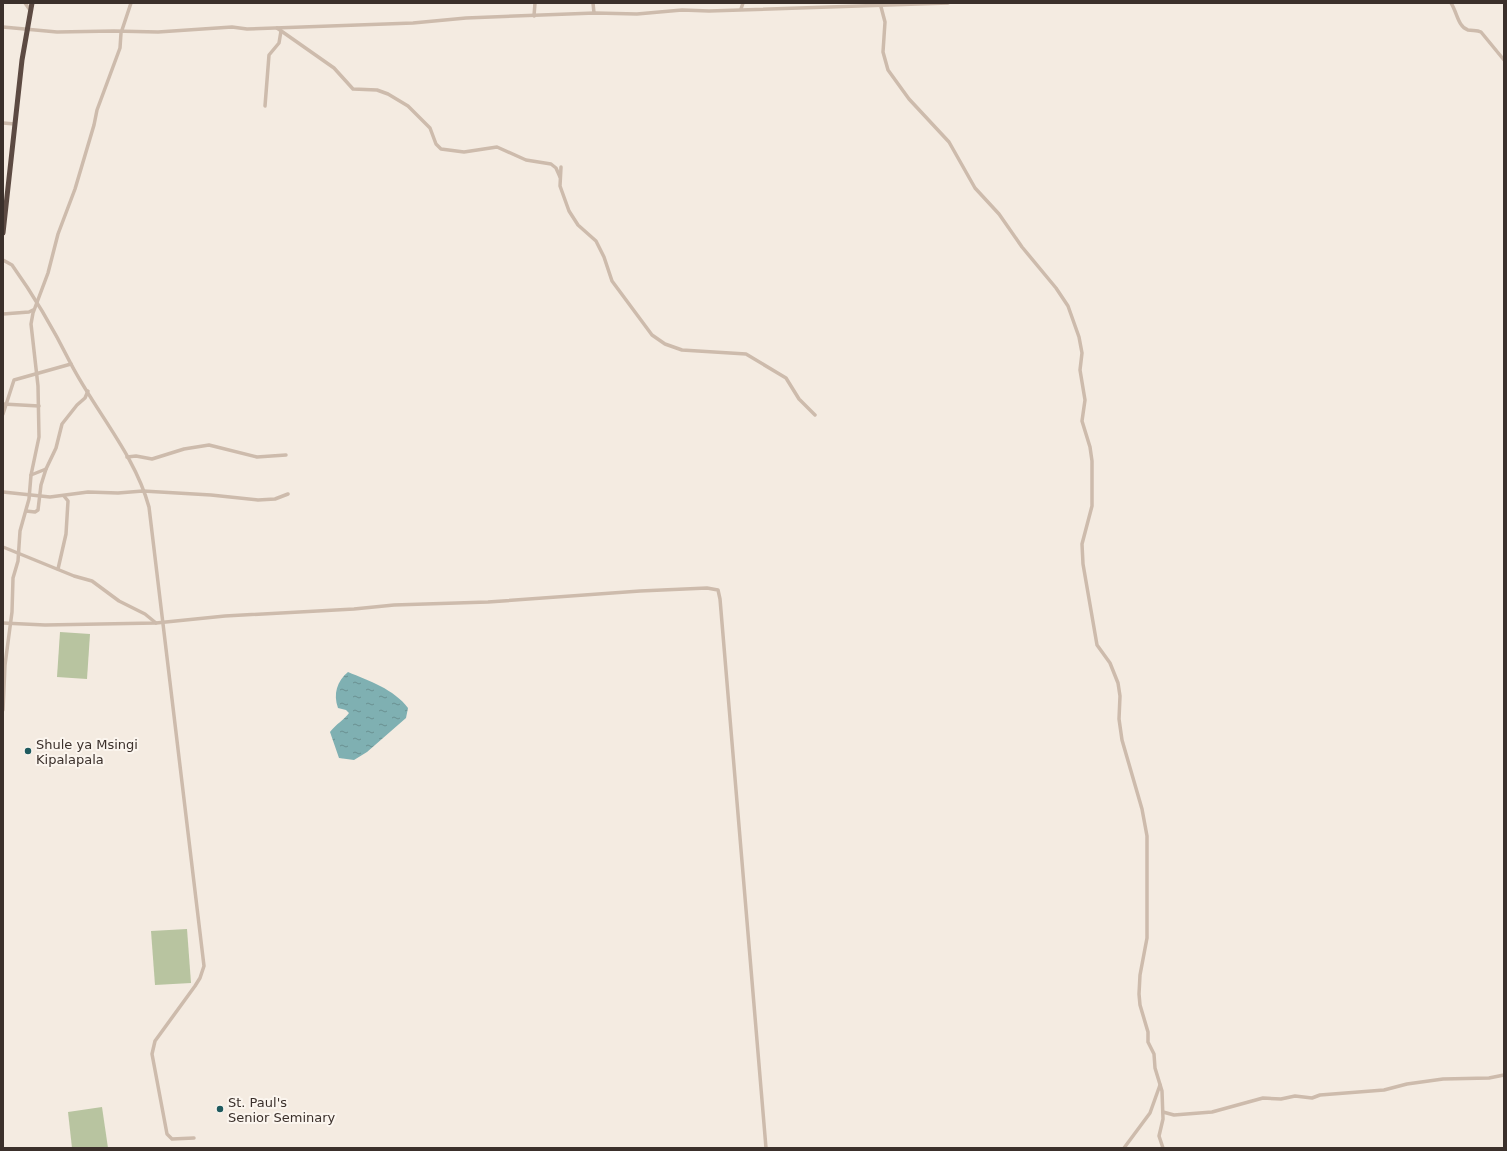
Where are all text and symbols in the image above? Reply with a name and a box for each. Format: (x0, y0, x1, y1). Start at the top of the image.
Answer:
place label: Shule ya Msingi Kipalapala (36, 737, 138, 767)
marker: Shule ya Msingi Kipalapala (23, 746, 33, 756)
place label: St. Paul's Senior Seminary (228, 1095, 336, 1125)
marker: St. Paul's Senior Seminary (215, 1104, 225, 1114)

